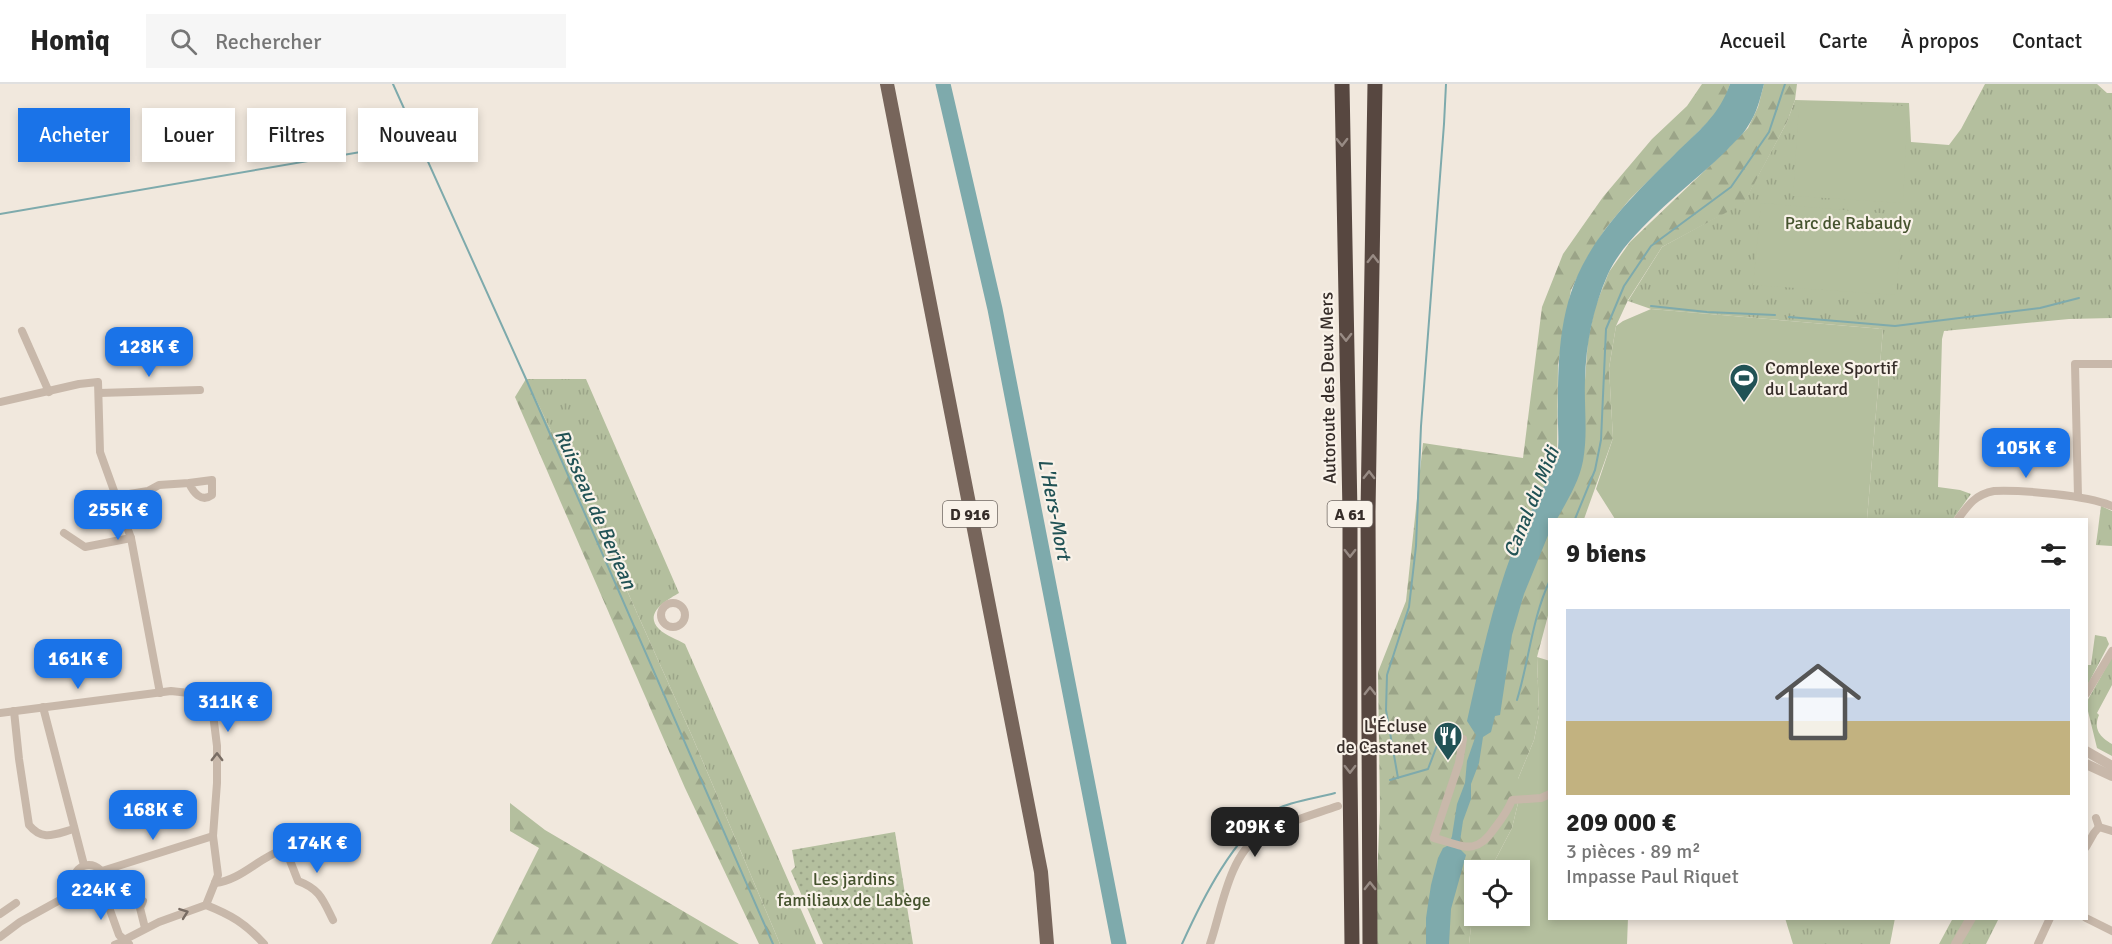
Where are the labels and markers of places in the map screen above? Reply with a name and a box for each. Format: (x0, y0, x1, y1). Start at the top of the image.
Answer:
pin: 128K € (100, 327, 198, 378)
place label: Complexe Sportif du Lautard (1765, 357, 1898, 400)
sports icon: Complexe Sportif du Lautard (1728, 362, 1760, 404)
pin: 105K € (1977, 428, 2075, 479)
pin: 255K € (69, 490, 167, 541)
pin: 161K € (29, 639, 127, 690)
pin: 311K € (179, 682, 277, 733)
place label: L'Écluse de Castanet (1336, 715, 1427, 758)
restaurant icon: L'Écluse de Castanet (1432, 720, 1464, 762)
pin: 168K € (104, 790, 202, 841)
pin: 209K € (1206, 807, 1304, 858)
pin: 174K € (268, 823, 366, 874)
pin: 224K € (52, 870, 150, 921)

